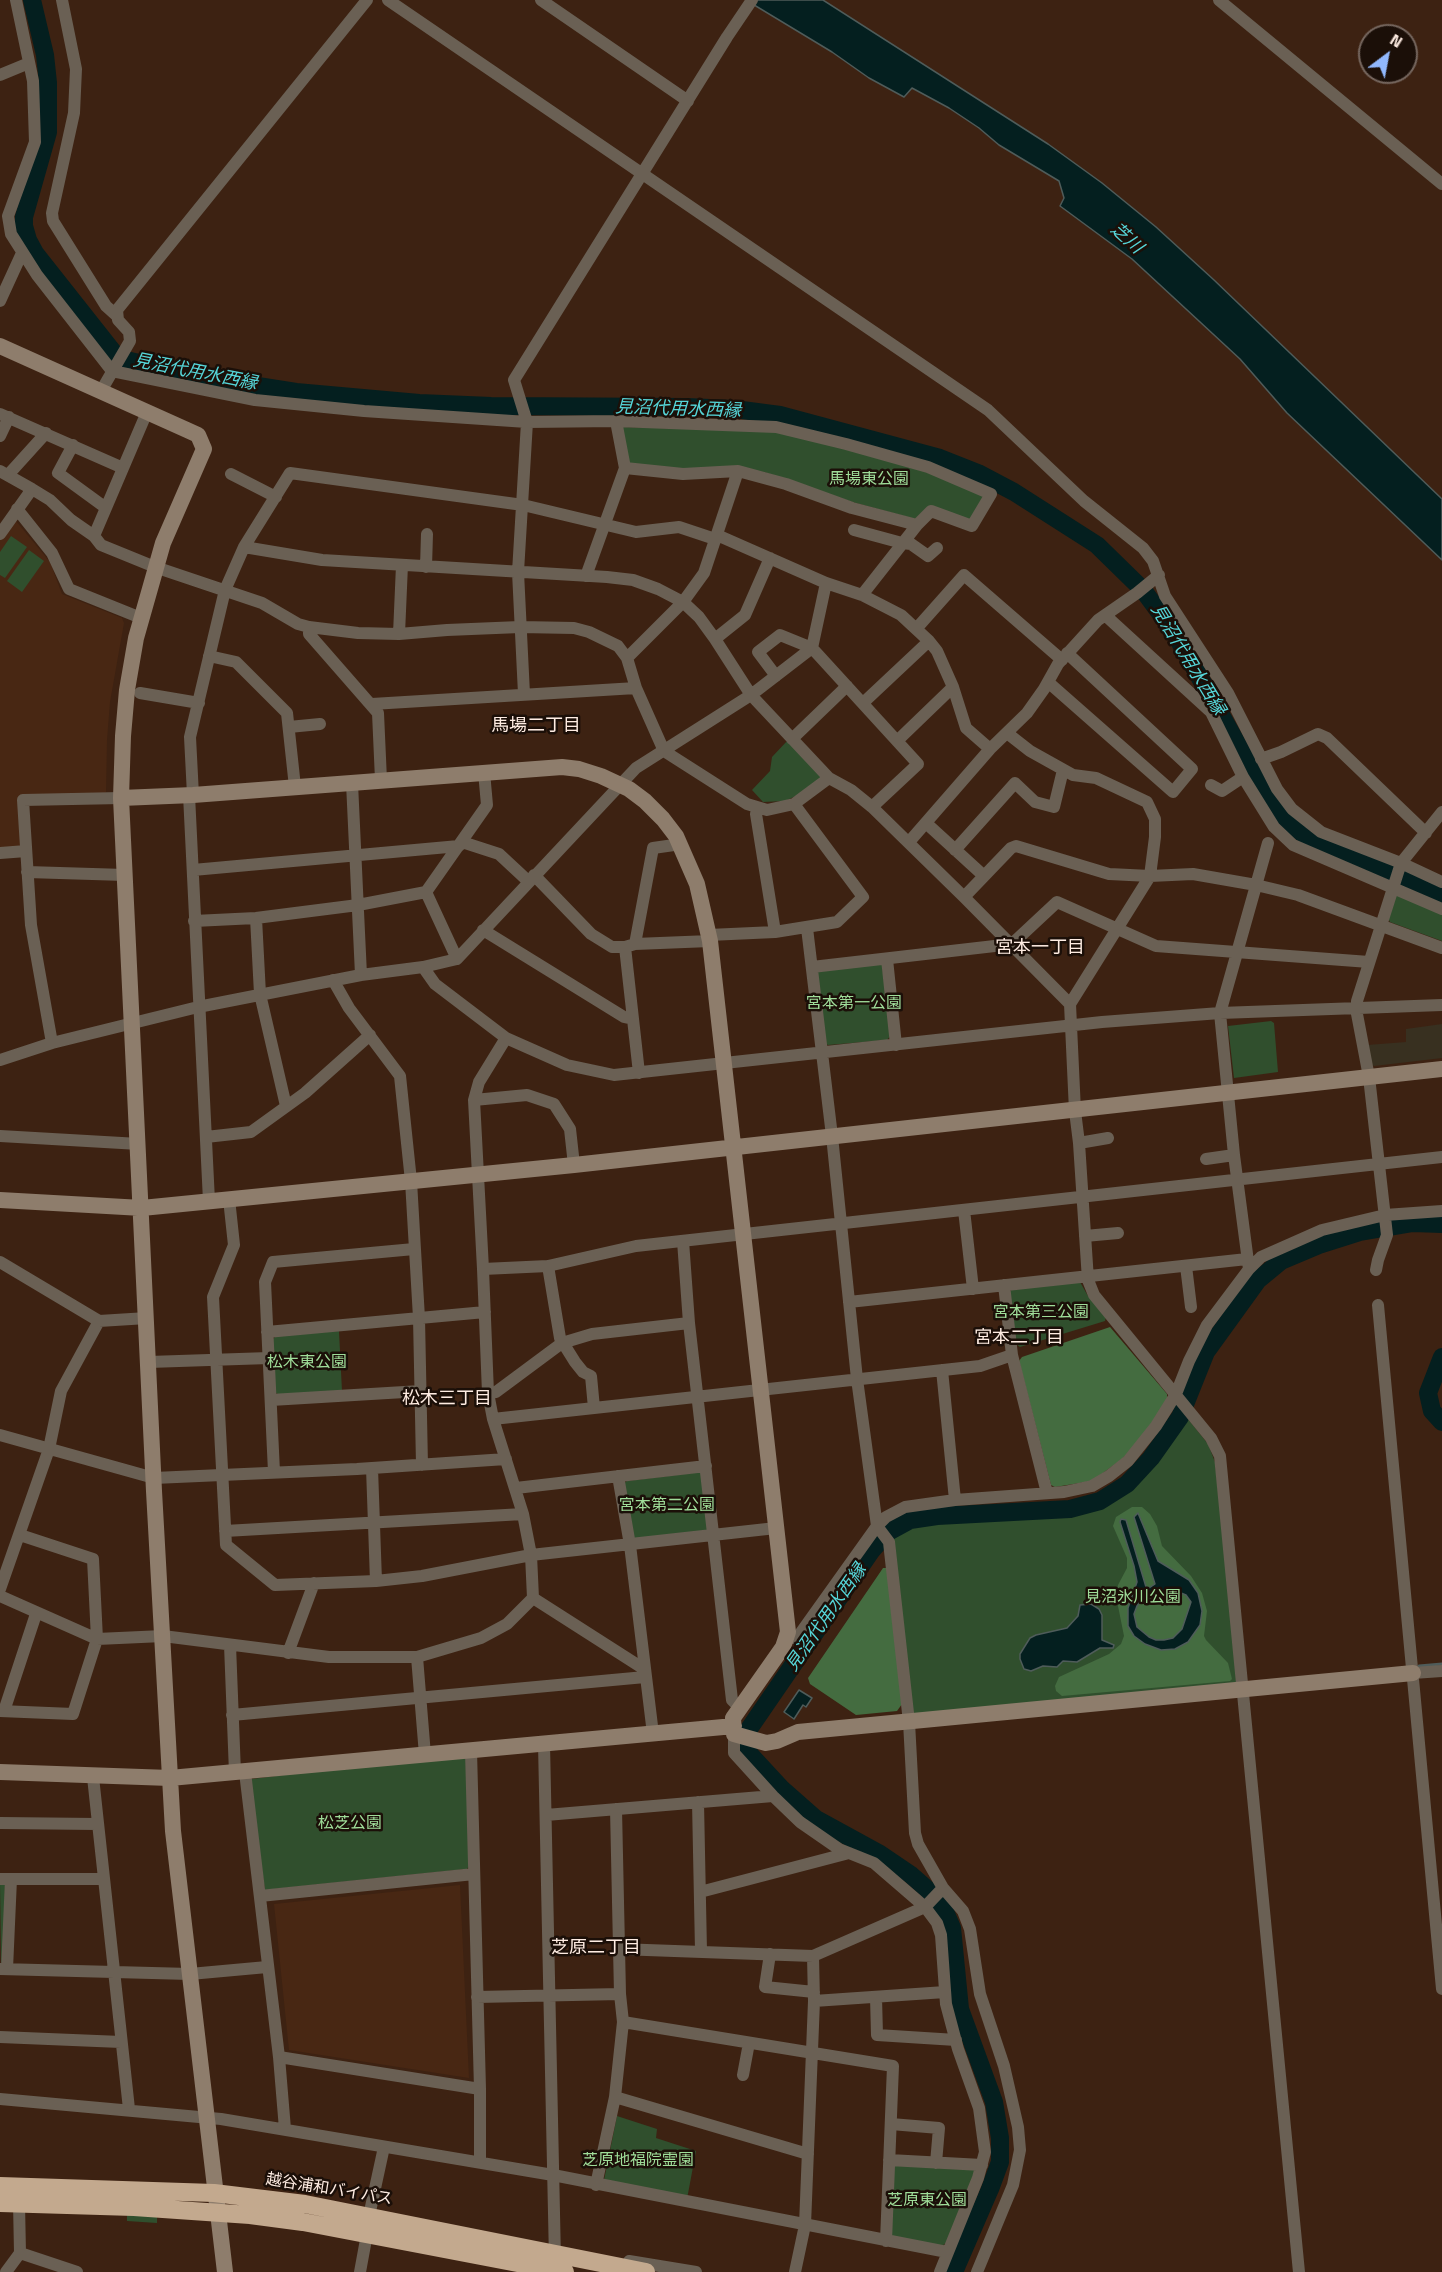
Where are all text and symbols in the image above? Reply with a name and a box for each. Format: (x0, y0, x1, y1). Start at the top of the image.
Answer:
north arrow (1358, 24, 1418, 84)
text: N (1385, 27, 1408, 54)
water label: 芝川 (1105, 219, 1147, 259)
water label: 見沼代用水西縁 (131, 350, 259, 396)
water label: 見沼代用水西縁 (615, 397, 741, 423)
park label: 馬場東公園 (829, 470, 909, 490)
water label: 見沼代用水西縁 (1145, 600, 1229, 720)
district label: 馬場二丁目 (491, 716, 581, 738)
district label: 宮本一丁目 (995, 938, 1085, 960)
park label: 宮本第一公園 (806, 994, 902, 1014)
park label: 宮本第三公園 (993, 1303, 1089, 1323)
district label: 宮本二丁目 (974, 1328, 1064, 1350)
park label: 松木東公園 (267, 1353, 347, 1373)
district label: 松木三丁目 (402, 1389, 492, 1411)
park label: 宮本第二公園 (619, 1496, 715, 1516)
water label: 見沼代用水西縁 (782, 1560, 872, 1676)
park label: 見沼氷川公園 (1085, 1588, 1181, 1608)
park label: 松芝公園 (318, 1814, 382, 1834)
district label: 芝原二丁目 (551, 1938, 641, 1960)
park label: 芝原地福院霊園 (582, 2151, 694, 2171)
street label: 越谷浦和バイパス (264, 2171, 394, 2209)
park label: 芝原東公園 (887, 2191, 967, 2211)

